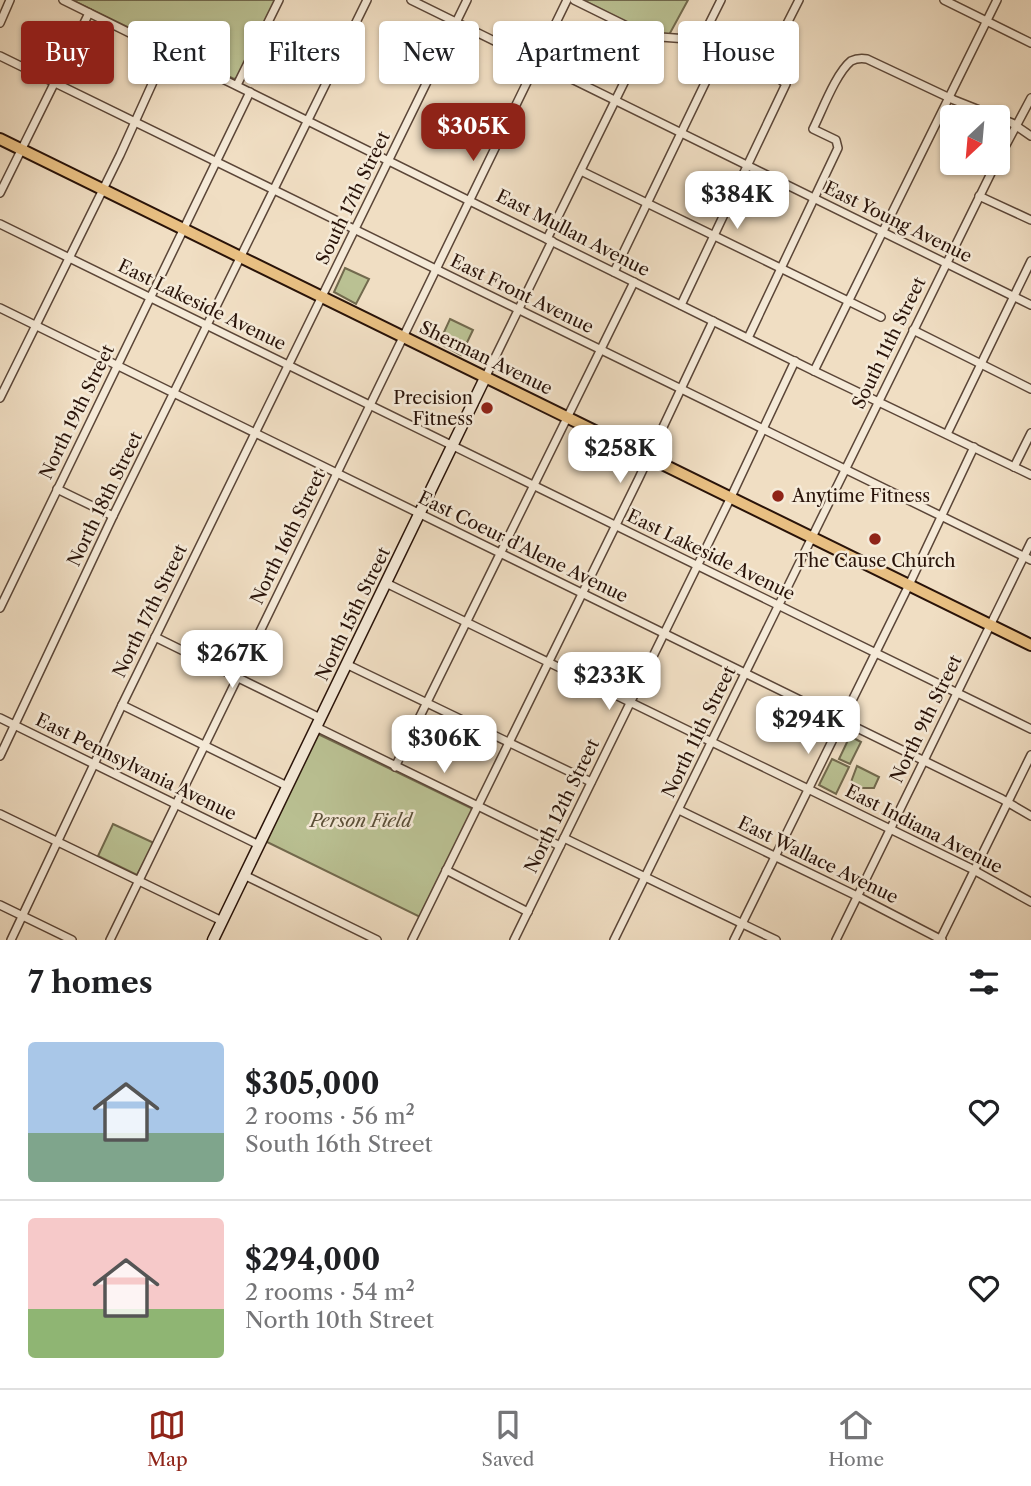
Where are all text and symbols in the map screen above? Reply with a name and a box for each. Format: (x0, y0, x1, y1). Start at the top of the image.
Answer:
chip: Buy (21, 21, 114, 84)
chip: Rent (128, 21, 230, 84)
chip: Filters (244, 21, 365, 84)
chip: New (379, 21, 479, 84)
chip: Apartment (493, 21, 664, 84)
chip: House (678, 21, 799, 84)
pin: $305K (424, 104, 522, 163)
north arrow (940, 105, 1010, 175)
map controls (940, 105, 1010, 175)
text: $305K (437, 112, 509, 140)
street label: South 17th Street (311, 127, 395, 268)
pin: $384K (688, 172, 786, 231)
street label: East Young Avenue (820, 177, 976, 267)
text: $384K (701, 180, 773, 208)
street label: East Mullan Avenue (493, 185, 653, 281)
street label: East Front Avenue (447, 250, 597, 338)
street label: East Lakeside Avenue (114, 255, 290, 355)
street label: South 11th Street (848, 273, 931, 413)
street label: Sherman Avenue (416, 316, 556, 400)
street label: North 19th Street (35, 341, 119, 483)
place label: Precision Fitness (393, 387, 473, 430)
marker: Precision Fitness (479, 400, 495, 416)
pin: $258K (571, 426, 669, 485)
street label: North 18th Street (63, 427, 147, 570)
text: $258K (584, 434, 656, 462)
street label: North 16th Street (246, 466, 330, 608)
place label: Anytime Fitness (791, 485, 930, 507)
street label: East Coeur d'Alene Avenue (414, 487, 632, 607)
marker: Anytime Fitness (770, 488, 786, 504)
street label: East Lakeside Avenue (623, 505, 799, 605)
marker: The Cause Church (867, 531, 883, 547)
street label: North 17th Street (108, 540, 192, 681)
street label: North 15th Street (311, 543, 395, 685)
place label: The Cause Church (794, 550, 956, 572)
pin: $267K (183, 630, 281, 690)
text: $267K (197, 639, 267, 667)
street label: North 9th Street (886, 651, 967, 786)
pin: $233K (560, 652, 658, 712)
text: $233K (574, 661, 644, 689)
street label: North 11th Street (658, 662, 741, 802)
pin: $294K (759, 696, 857, 756)
text: $294K (772, 705, 844, 733)
street label: East Pennsylvania Avenue (32, 709, 240, 825)
pin: $306K (395, 716, 493, 775)
text: $306K (408, 724, 480, 752)
street label: North 12th Street (520, 735, 604, 877)
street label: East Indiana Avenue (842, 780, 1006, 878)
park label: Person Field (308, 810, 414, 832)
street label: East Wallace Avenue (734, 812, 902, 908)
icon: filters (965, 963, 1003, 1001)
text: 7 homes (28, 964, 153, 1001)
text: $305,000 (245, 1065, 380, 1102)
icon: home (84, 1070, 168, 1154)
icon: heart (965, 1093, 1003, 1131)
text: 2 rooms · 56 m² (245, 1102, 415, 1130)
text: South 16th Street (245, 1130, 433, 1158)
text: $294,000 (245, 1241, 380, 1278)
icon: home (84, 1246, 168, 1330)
icon: heart (965, 1269, 1003, 1307)
text: 2 rooms · 54 m² (245, 1278, 415, 1306)
text: North 10th Street (245, 1306, 434, 1334)
tab: Map (147, 1406, 188, 1471)
tab: Saved (482, 1406, 534, 1471)
tab: Home (828, 1406, 884, 1471)

